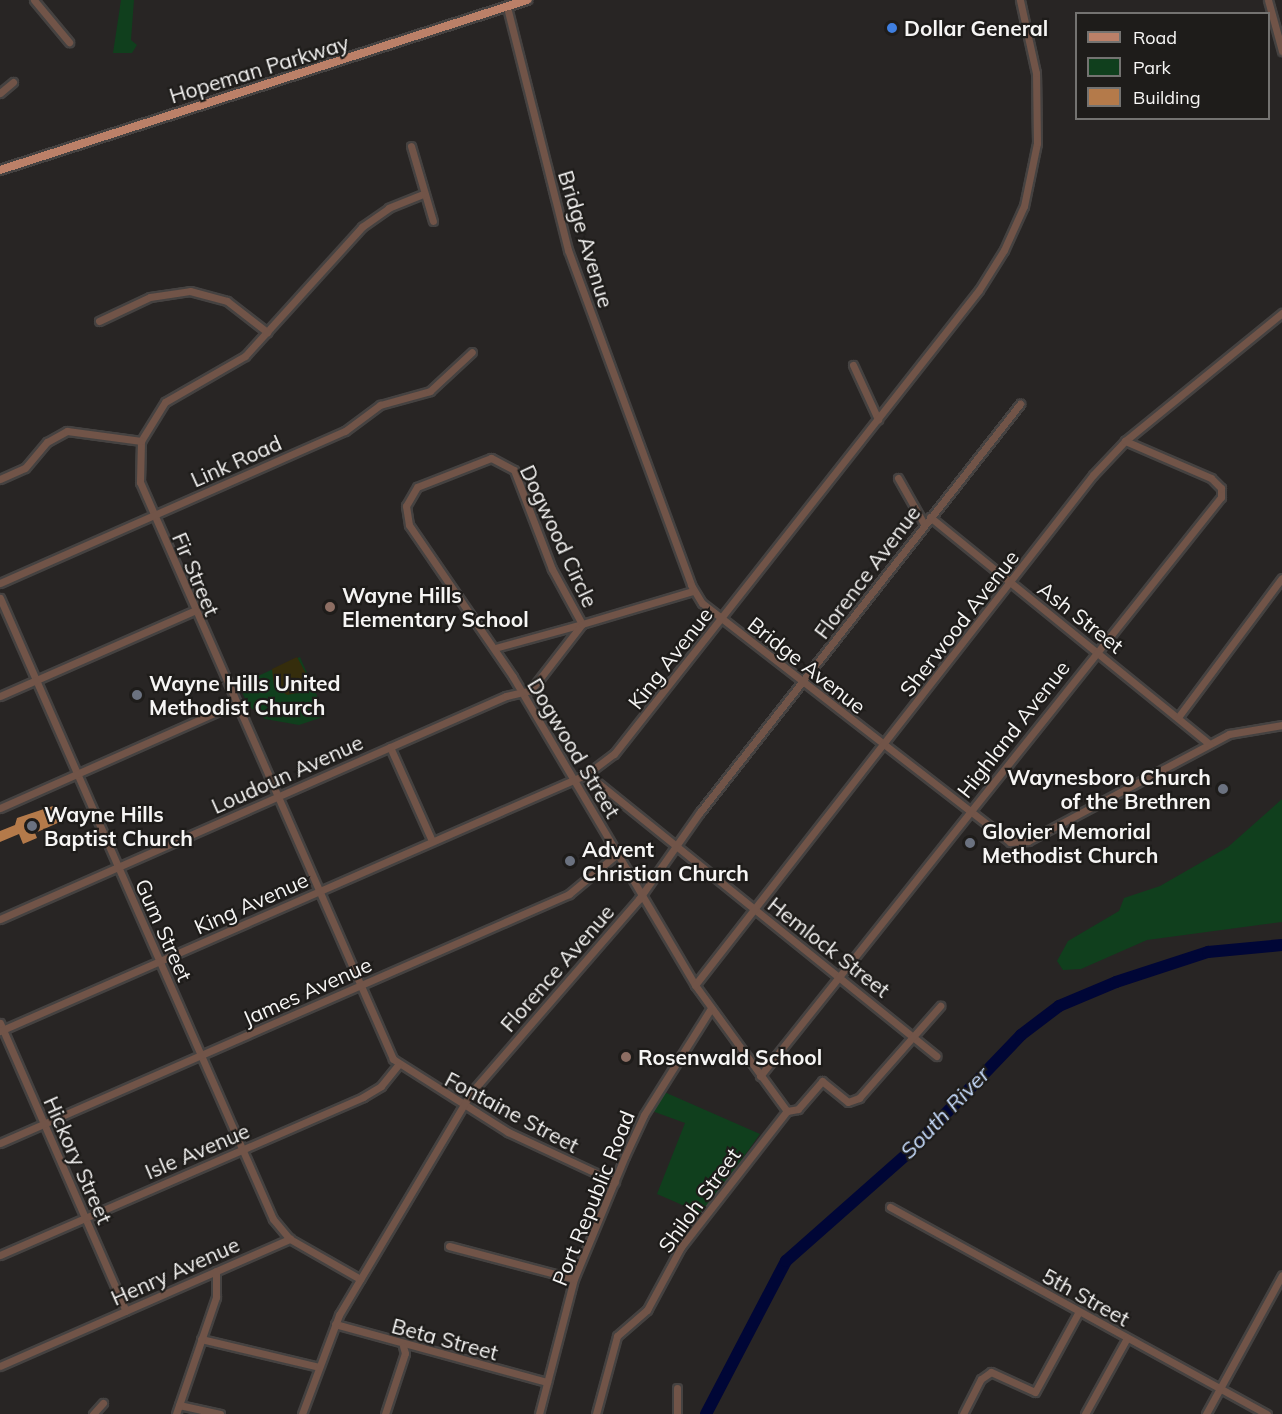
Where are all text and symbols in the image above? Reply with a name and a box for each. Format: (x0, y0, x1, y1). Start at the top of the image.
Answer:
legend (1075, 12, 1270, 120)
place label: Dollar General (904, 15, 1048, 41)
marker: Dollar General (885, 21, 899, 35)
text: Road (1133, 26, 1177, 49)
street label: Hopeman Parkway (166, 30, 352, 108)
text: Park (1133, 56, 1171, 79)
text: Building (1133, 86, 1201, 109)
street label: Bridge Avenue (553, 167, 619, 311)
street label: Link Road (187, 430, 285, 492)
street label: Dogwood Circle (515, 461, 603, 611)
street label: Florence Avenue (809, 500, 925, 644)
street label: Fir Street (167, 529, 225, 619)
street label: Sherwood Avenue (894, 545, 1024, 701)
street label: Ash Street (1033, 576, 1129, 658)
place label: Wayne Hills Elementary School (342, 582, 529, 632)
marker: Wayne Hills Elementary School (323, 600, 337, 614)
street label: King Avenue (623, 602, 717, 714)
street label: Bridge Avenue (743, 611, 871, 719)
street label: Highland Avenue (952, 655, 1074, 803)
place label: Wayne Hills United Methodist Church (149, 670, 341, 720)
street label: Dogwood Street (522, 674, 626, 822)
marker: Wayne Hills United Methodist Church (130, 688, 144, 702)
street label: Loudoun Avenue (207, 729, 367, 819)
place label: Waynesboro Church of the Brethren (1007, 764, 1211, 814)
marker: Waynesboro Church of the Brethren (1216, 782, 1230, 796)
place label: Wayne Hills Baptist Church (44, 801, 193, 851)
place label: Glovier Memorial Methodist Church (982, 818, 1158, 868)
marker: Wayne Hills Baptist Church (25, 819, 39, 833)
place label: Advent Christian Church (582, 836, 749, 886)
marker: Glovier Memorial Methodist Church (963, 836, 977, 850)
marker: Advent Christian Church (563, 854, 577, 868)
street label: King Avenue (190, 867, 312, 939)
street label: Gum Street (130, 875, 198, 985)
street label: Hemlock Street (763, 892, 895, 1002)
street label: Florence Avenue (495, 899, 619, 1037)
street label: James Avenue (239, 951, 375, 1031)
place label: Rosenwald School (638, 1044, 822, 1070)
marker: Rosenwald School (619, 1050, 633, 1064)
water label: South River (895, 1062, 995, 1164)
street label: Fontaine Street (441, 1066, 583, 1158)
street label: Hickory Street (39, 1092, 117, 1228)
street label: Port Republic Road (546, 1107, 640, 1289)
street label: Isle Avenue (141, 1118, 253, 1184)
street label: Shiloh Street (653, 1143, 745, 1257)
street label: Henry Avenue (107, 1231, 243, 1311)
street label: 5th Street (1038, 1263, 1134, 1331)
street label: Beta Street (389, 1313, 501, 1365)

